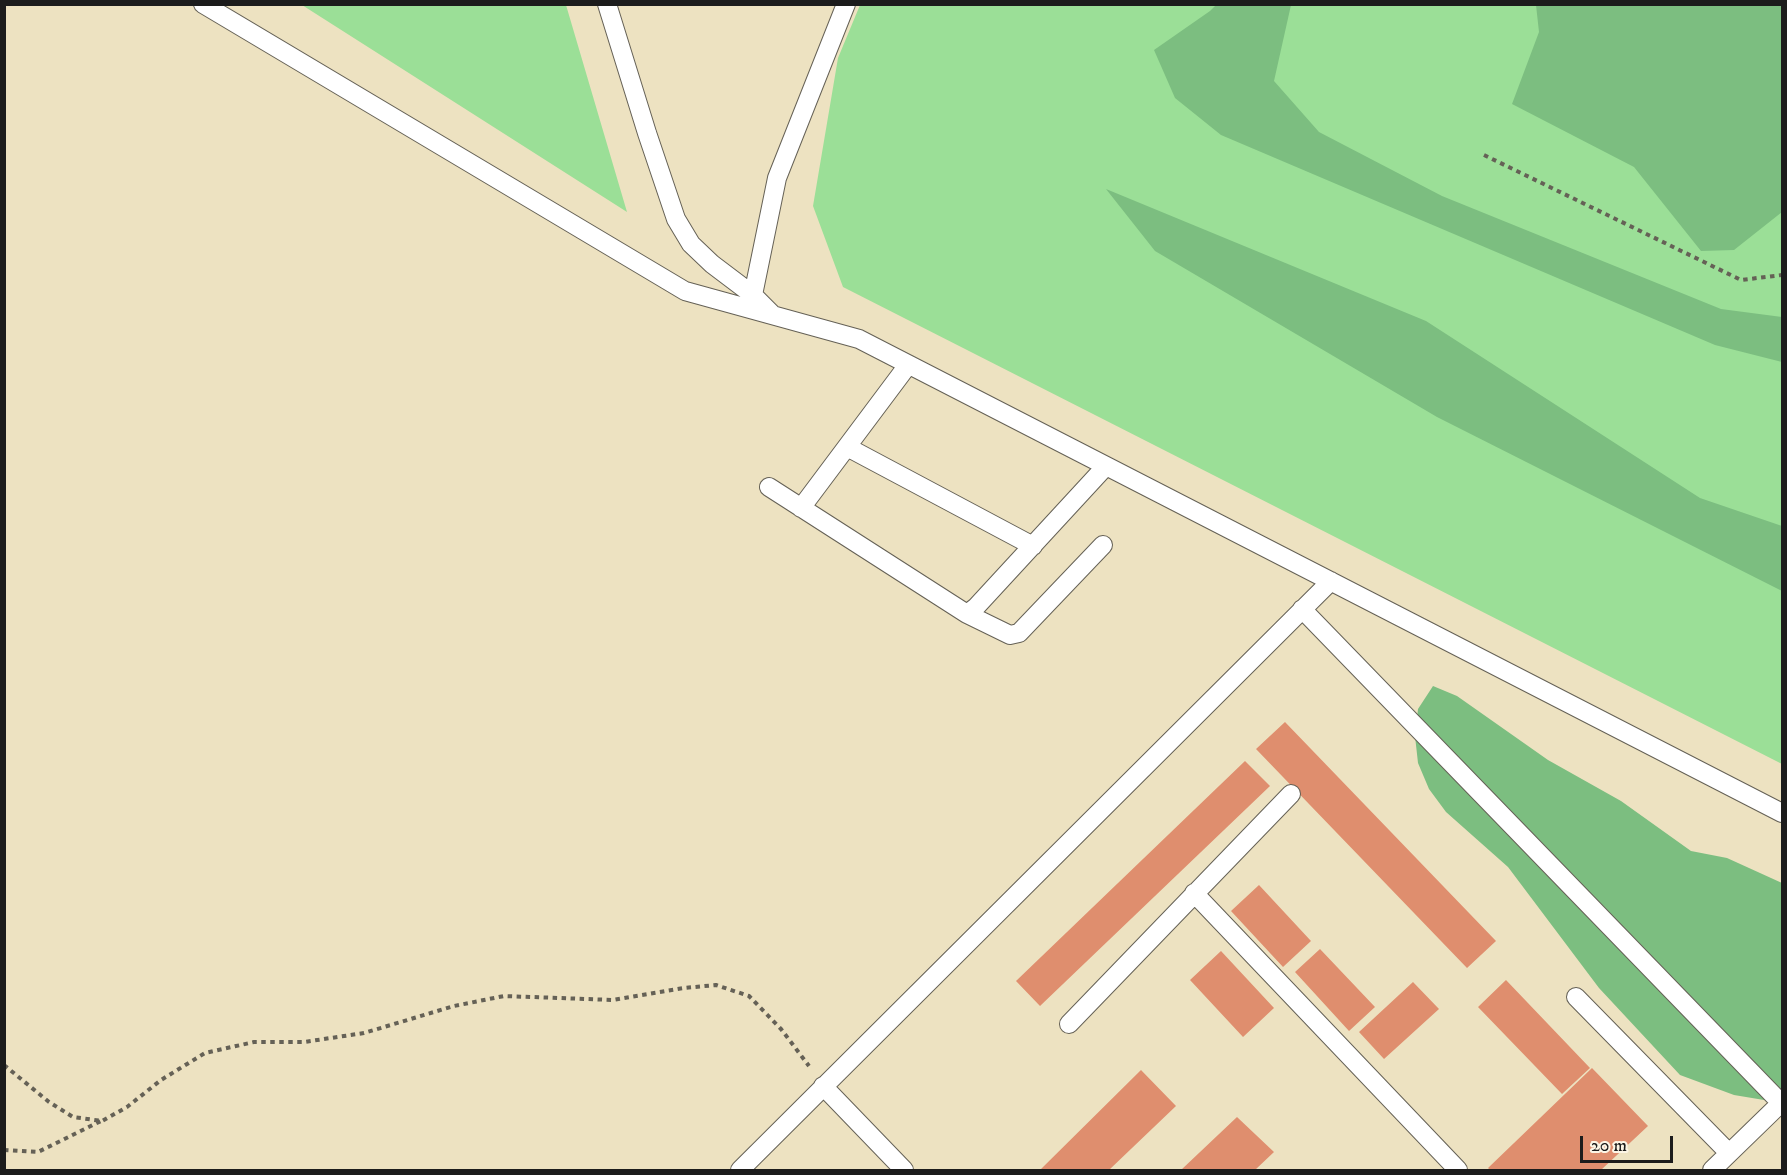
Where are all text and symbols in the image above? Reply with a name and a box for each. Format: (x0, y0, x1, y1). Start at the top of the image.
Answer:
scale bar (1583, 1124, 1676, 1162)
text: 20 m (1591, 1135, 1627, 1157)

